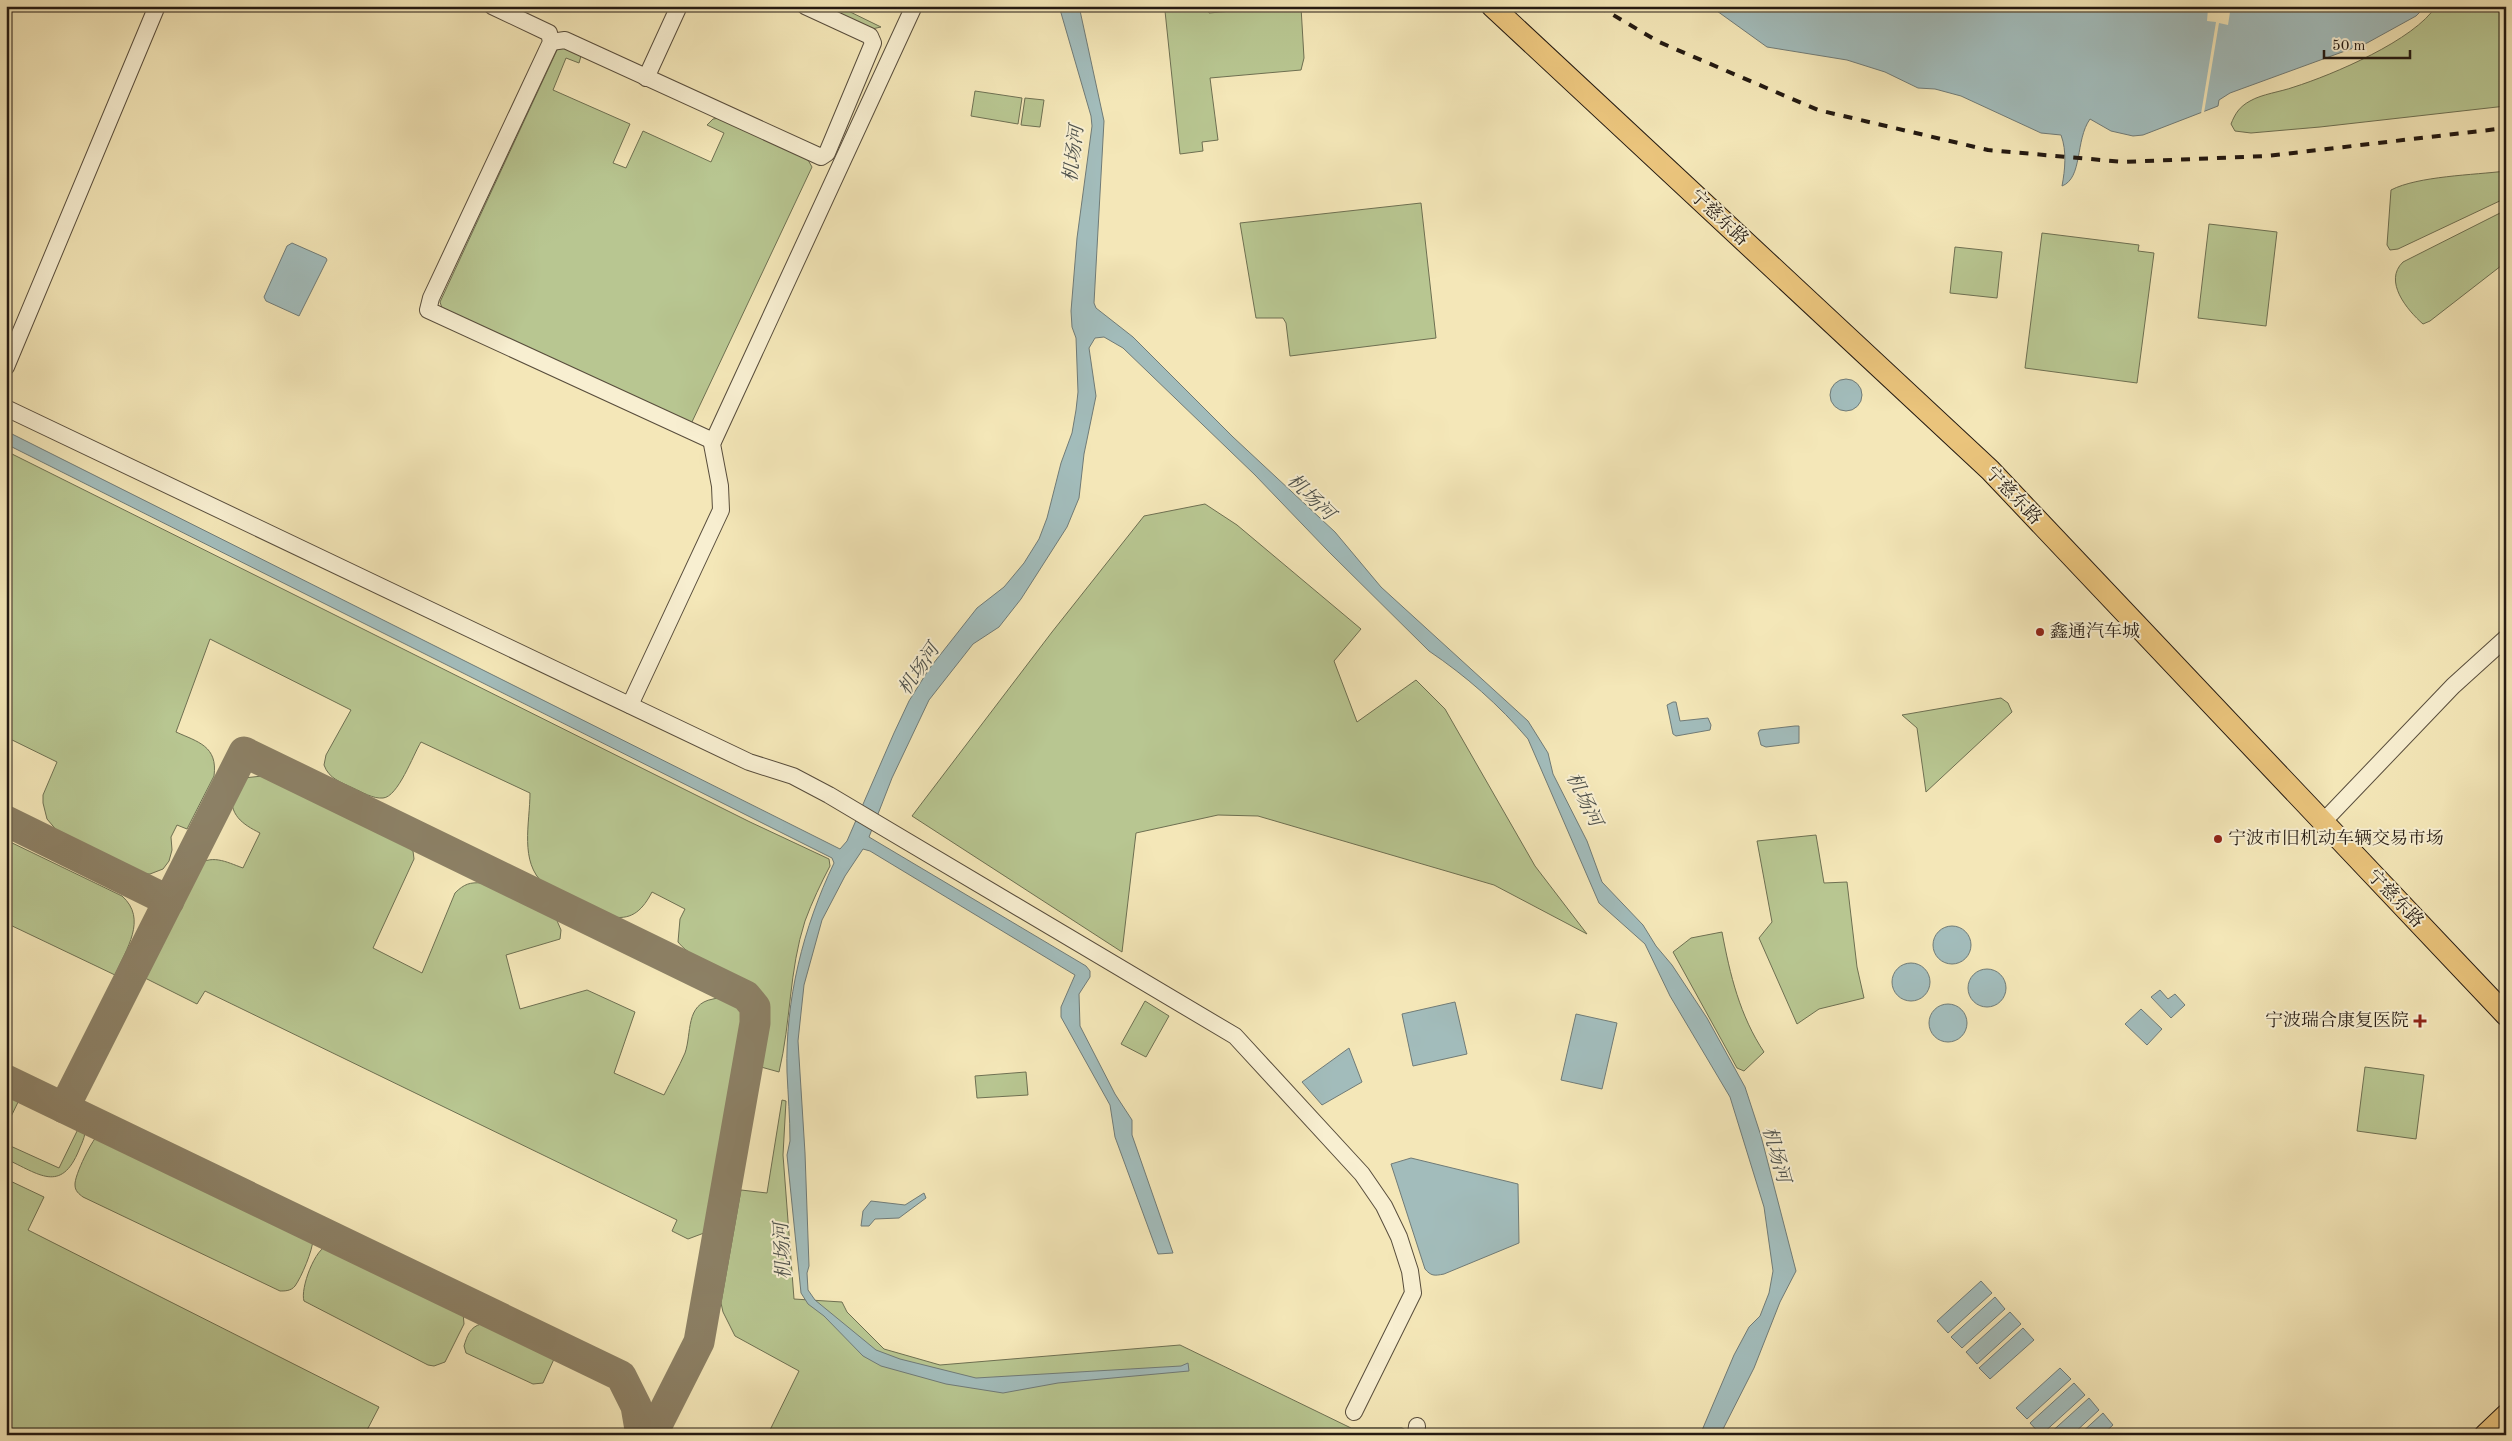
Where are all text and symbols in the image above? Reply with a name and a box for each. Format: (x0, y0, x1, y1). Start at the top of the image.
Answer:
scale bar (2324, 28, 2411, 60)
text: 50 m (2332, 39, 2366, 54)
water label: 机场河 (1060, 121, 1088, 183)
street label: 宁慈东路 (1687, 185, 1753, 249)
street label: 宁慈东路 (1982, 462, 2046, 528)
water label: 机场河 (1283, 470, 1341, 527)
place label: 鑫通汽车城 (2050, 621, 2140, 641)
marker: 鑫通汽车城 (2034, 626, 2046, 638)
water label: 机场河 (895, 637, 945, 699)
water label: 机场河 (1562, 769, 1607, 832)
place label: 宁波市旧机动车辆交易市场 (2228, 828, 2444, 848)
marker: 宁波市旧机动车辆交易市场 (2212, 833, 2224, 845)
street label: 宁慈东路 (2364, 865, 2428, 931)
place label: 宁波瑞合康复医院 (2265, 1010, 2409, 1030)
marker: 宁波瑞合康复医院 (2413, 1014, 2427, 1028)
water label: 机场河 (1758, 1124, 1795, 1188)
water label: 机场河 (771, 1219, 795, 1280)

